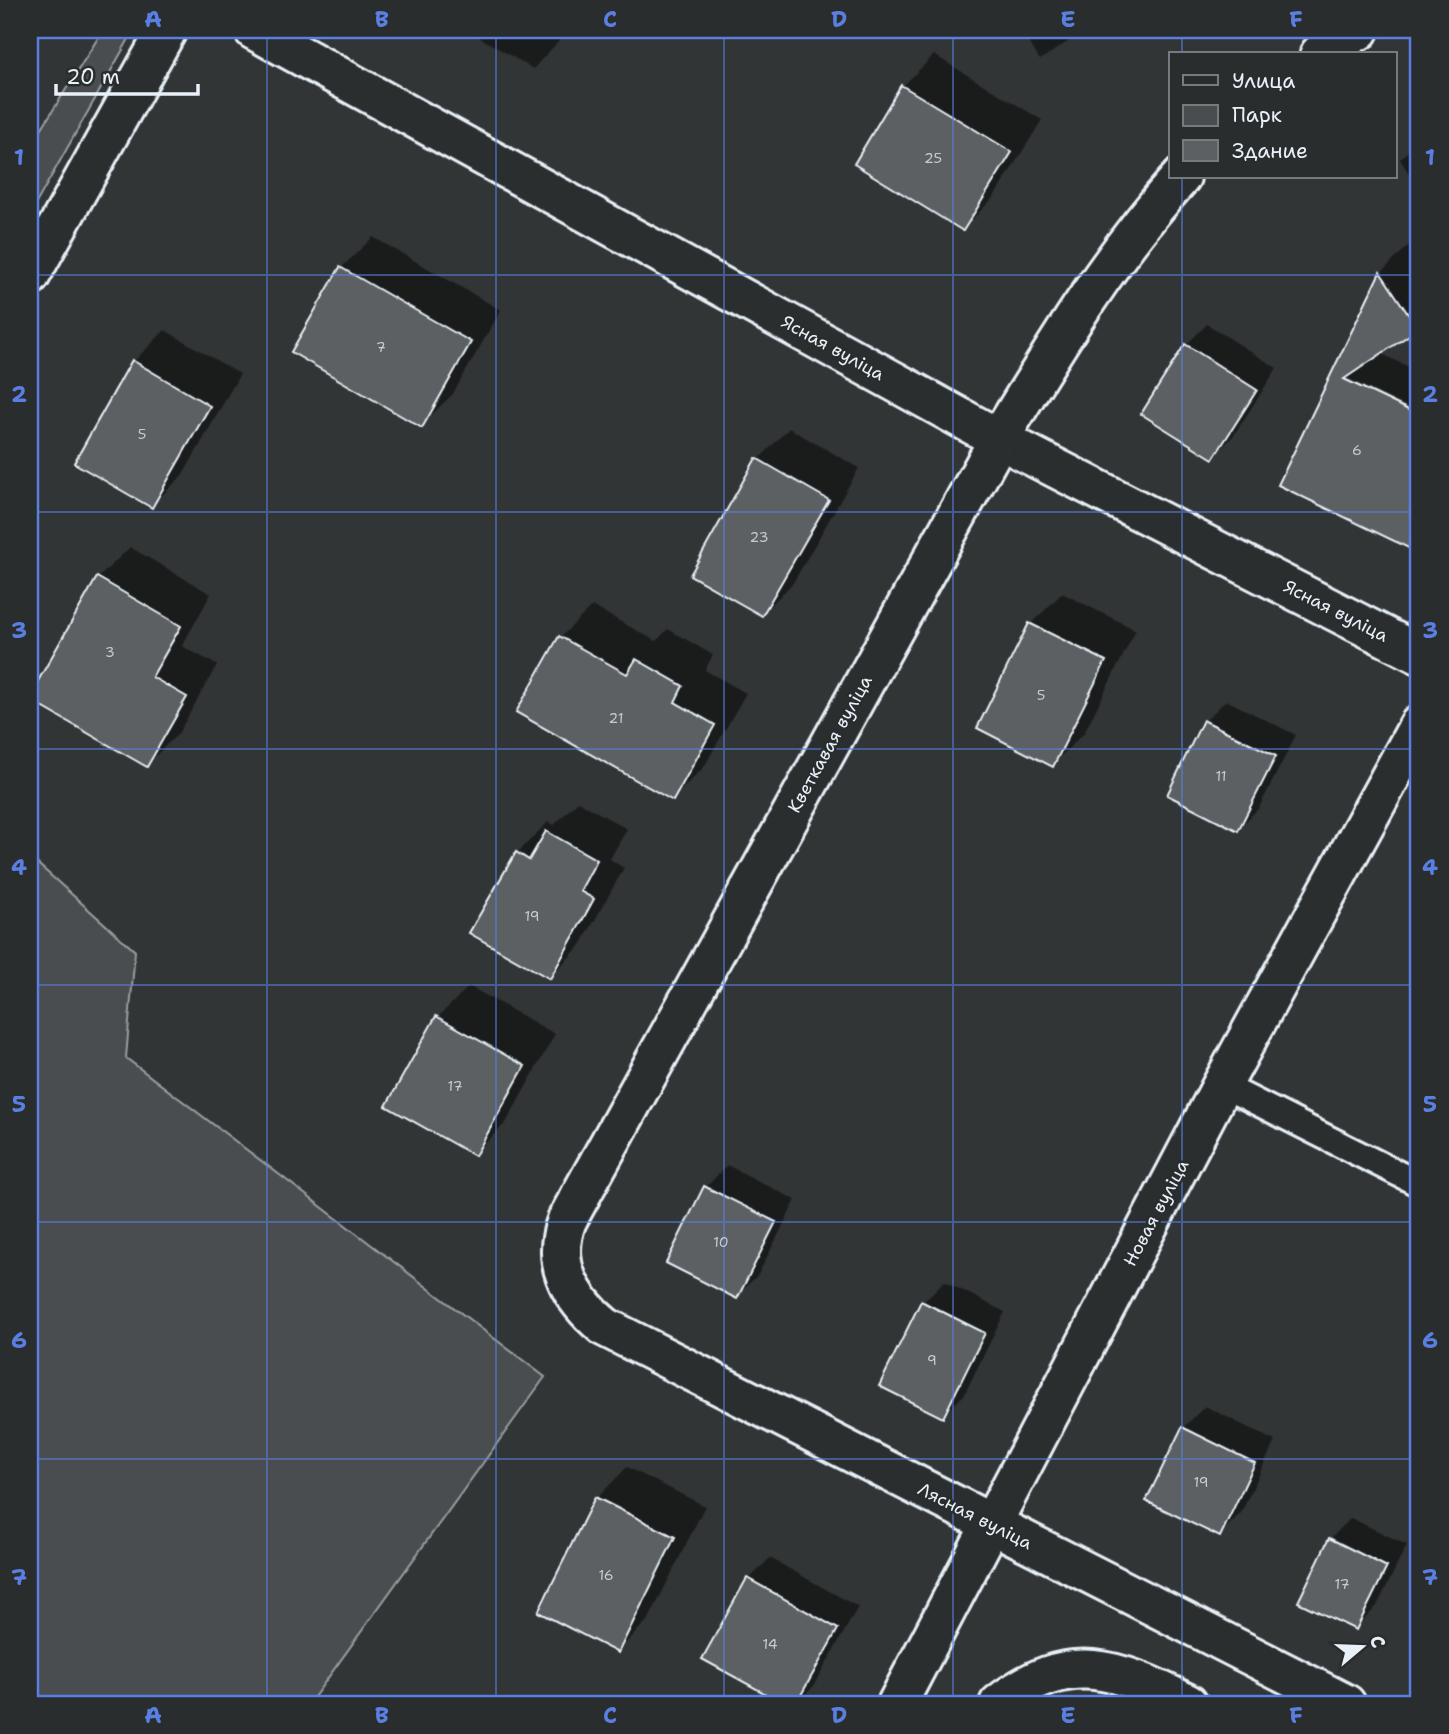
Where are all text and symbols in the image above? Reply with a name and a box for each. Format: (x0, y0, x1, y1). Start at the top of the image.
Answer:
text: A (144, 4, 162, 34)
text: B (375, 4, 389, 34)
text: C (603, 4, 617, 34)
text: D (831, 4, 847, 34)
text: E (1060, 4, 1076, 34)
text: F (1289, 4, 1303, 34)
scale bar (56, 52, 198, 96)
legend (1169, 52, 1396, 178)
text: 20 m (66, 63, 120, 91)
text: Улица (1232, 67, 1295, 95)
text: Парк (1232, 101, 1282, 129)
text: Здание (1232, 137, 1308, 165)
text: 1 (14, 142, 24, 172)
text: 1 (1425, 142, 1435, 172)
house number: 25 (924, 149, 942, 167)
street label: Ясная вуліца (777, 310, 889, 386)
house number: 7 (376, 338, 386, 356)
text: 2 (11, 379, 27, 409)
text: 2 (1422, 379, 1438, 409)
house number: 5 (138, 425, 146, 443)
house number: 6 (1352, 441, 1362, 459)
house number: 23 (750, 528, 768, 546)
street label: Ясная вуліца (1280, 574, 1392, 648)
text: 3 (11, 615, 27, 645)
text: 3 (1422, 615, 1438, 645)
house number: 3 (105, 643, 115, 661)
street label: Кветкавая вуліца (782, 671, 878, 817)
house number: 5 (1037, 686, 1045, 704)
house number: 21 (609, 709, 623, 727)
house number: 11 (1215, 767, 1227, 785)
text: 4 (11, 852, 27, 882)
text: 4 (1422, 852, 1438, 882)
house number: 19 (524, 907, 540, 925)
house number: 17 (448, 1077, 462, 1095)
text: 5 (12, 1089, 26, 1119)
text: 5 (1423, 1089, 1437, 1119)
street label: Новая вуліца (1118, 1155, 1194, 1271)
house number: 10 (713, 1233, 729, 1251)
text: 6 (11, 1325, 27, 1355)
text: 6 (1422, 1325, 1438, 1355)
house number: 9 (927, 1351, 937, 1369)
house number: 19 (1193, 1473, 1209, 1491)
street label: Лясная вуліца (914, 1477, 1036, 1555)
text: 7 (11, 1562, 27, 1592)
text: 7 (1422, 1562, 1438, 1592)
house number: 16 (598, 1566, 614, 1584)
house number: 17 (1335, 1575, 1349, 1593)
north arrow (1326, 1612, 1396, 1682)
text: С (1364, 1632, 1391, 1651)
house number: 14 (762, 1635, 778, 1653)
text: A (144, 1700, 162, 1730)
text: B (375, 1700, 389, 1730)
text: C (603, 1700, 617, 1730)
text: D (831, 1700, 847, 1730)
text: E (1060, 1700, 1076, 1730)
text: F (1289, 1700, 1303, 1730)

